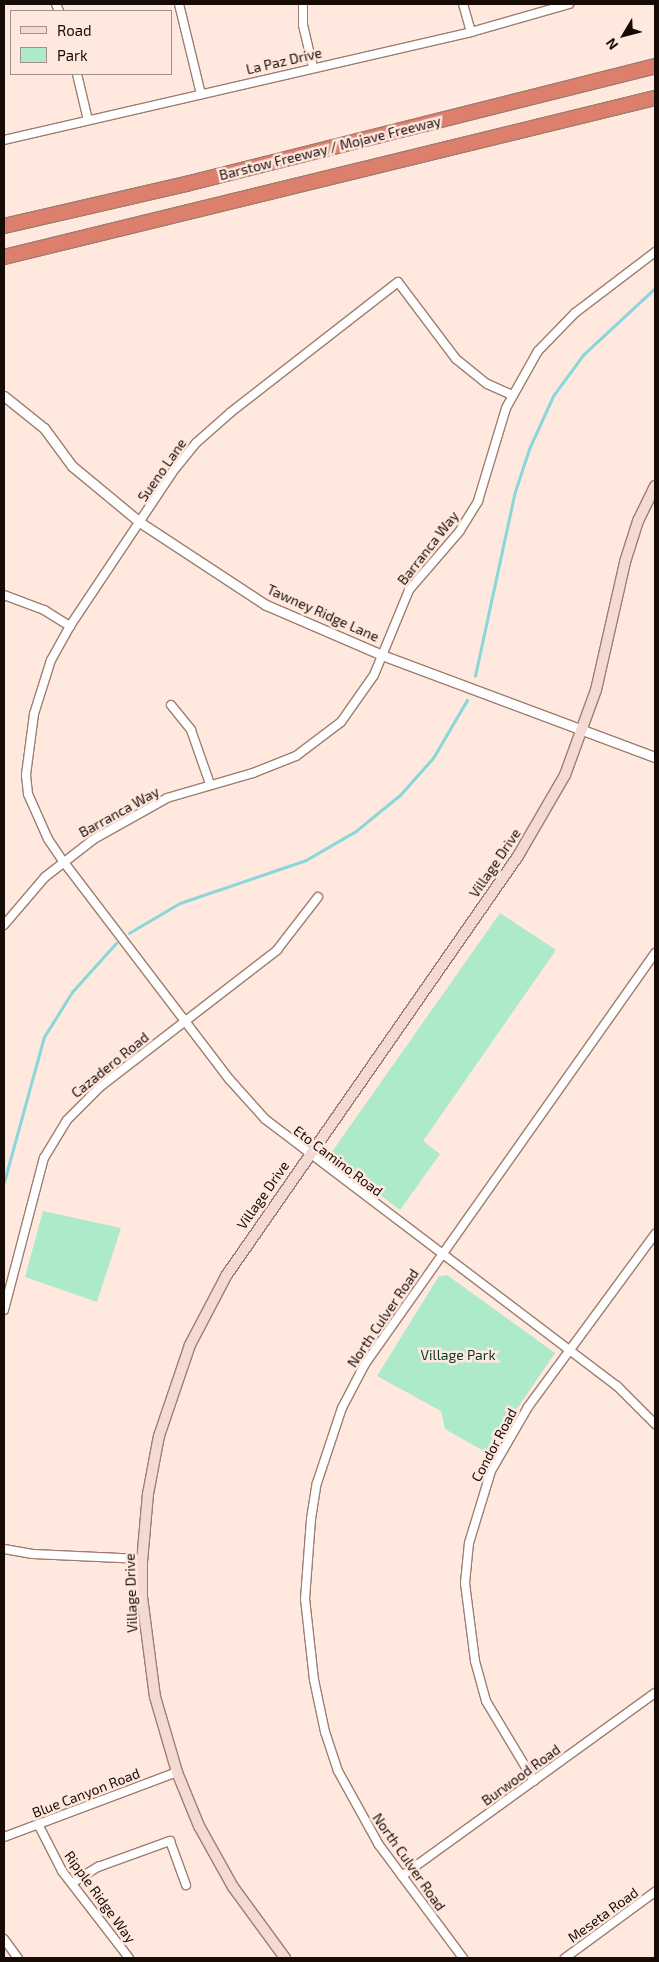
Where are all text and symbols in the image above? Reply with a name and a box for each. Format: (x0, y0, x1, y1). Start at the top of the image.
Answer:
legend (10, 10, 172, 75)
north arrow (599, 10, 649, 60)
text: Road (57, 21, 92, 39)
text: N (602, 35, 621, 53)
street label: La Paz Drive (244, 44, 324, 78)
text: Park (57, 46, 88, 64)
street label: Barstow Freeway / Mojave Freeway (217, 112, 443, 184)
street label: Sueno Lane (134, 435, 190, 505)
street label: Barranca Way (394, 508, 462, 588)
street label: Tawney Ridge Lane (264, 581, 382, 645)
street label: Barranca Way (76, 783, 162, 841)
street label: Village Drive (466, 825, 524, 901)
street label: Cazadero Road (68, 1029, 152, 1101)
street label: Eto Camino Road (290, 1122, 386, 1200)
street label: Village Drive (233, 1158, 293, 1232)
street label: North Culver Road (344, 1265, 422, 1371)
park label: Village Park (420, 1347, 496, 1363)
street label: Condor Road (468, 1405, 520, 1485)
street label: Village Drive (121, 1553, 141, 1633)
street label: Burwood Road (478, 1741, 564, 1809)
street label: Blue Canyon Road (30, 1765, 142, 1821)
street label: North Culver Road (369, 1810, 449, 1914)
street label: Ripple Ridge Way (61, 1848, 139, 1946)
street label: Meseta Road (565, 1884, 641, 1946)

